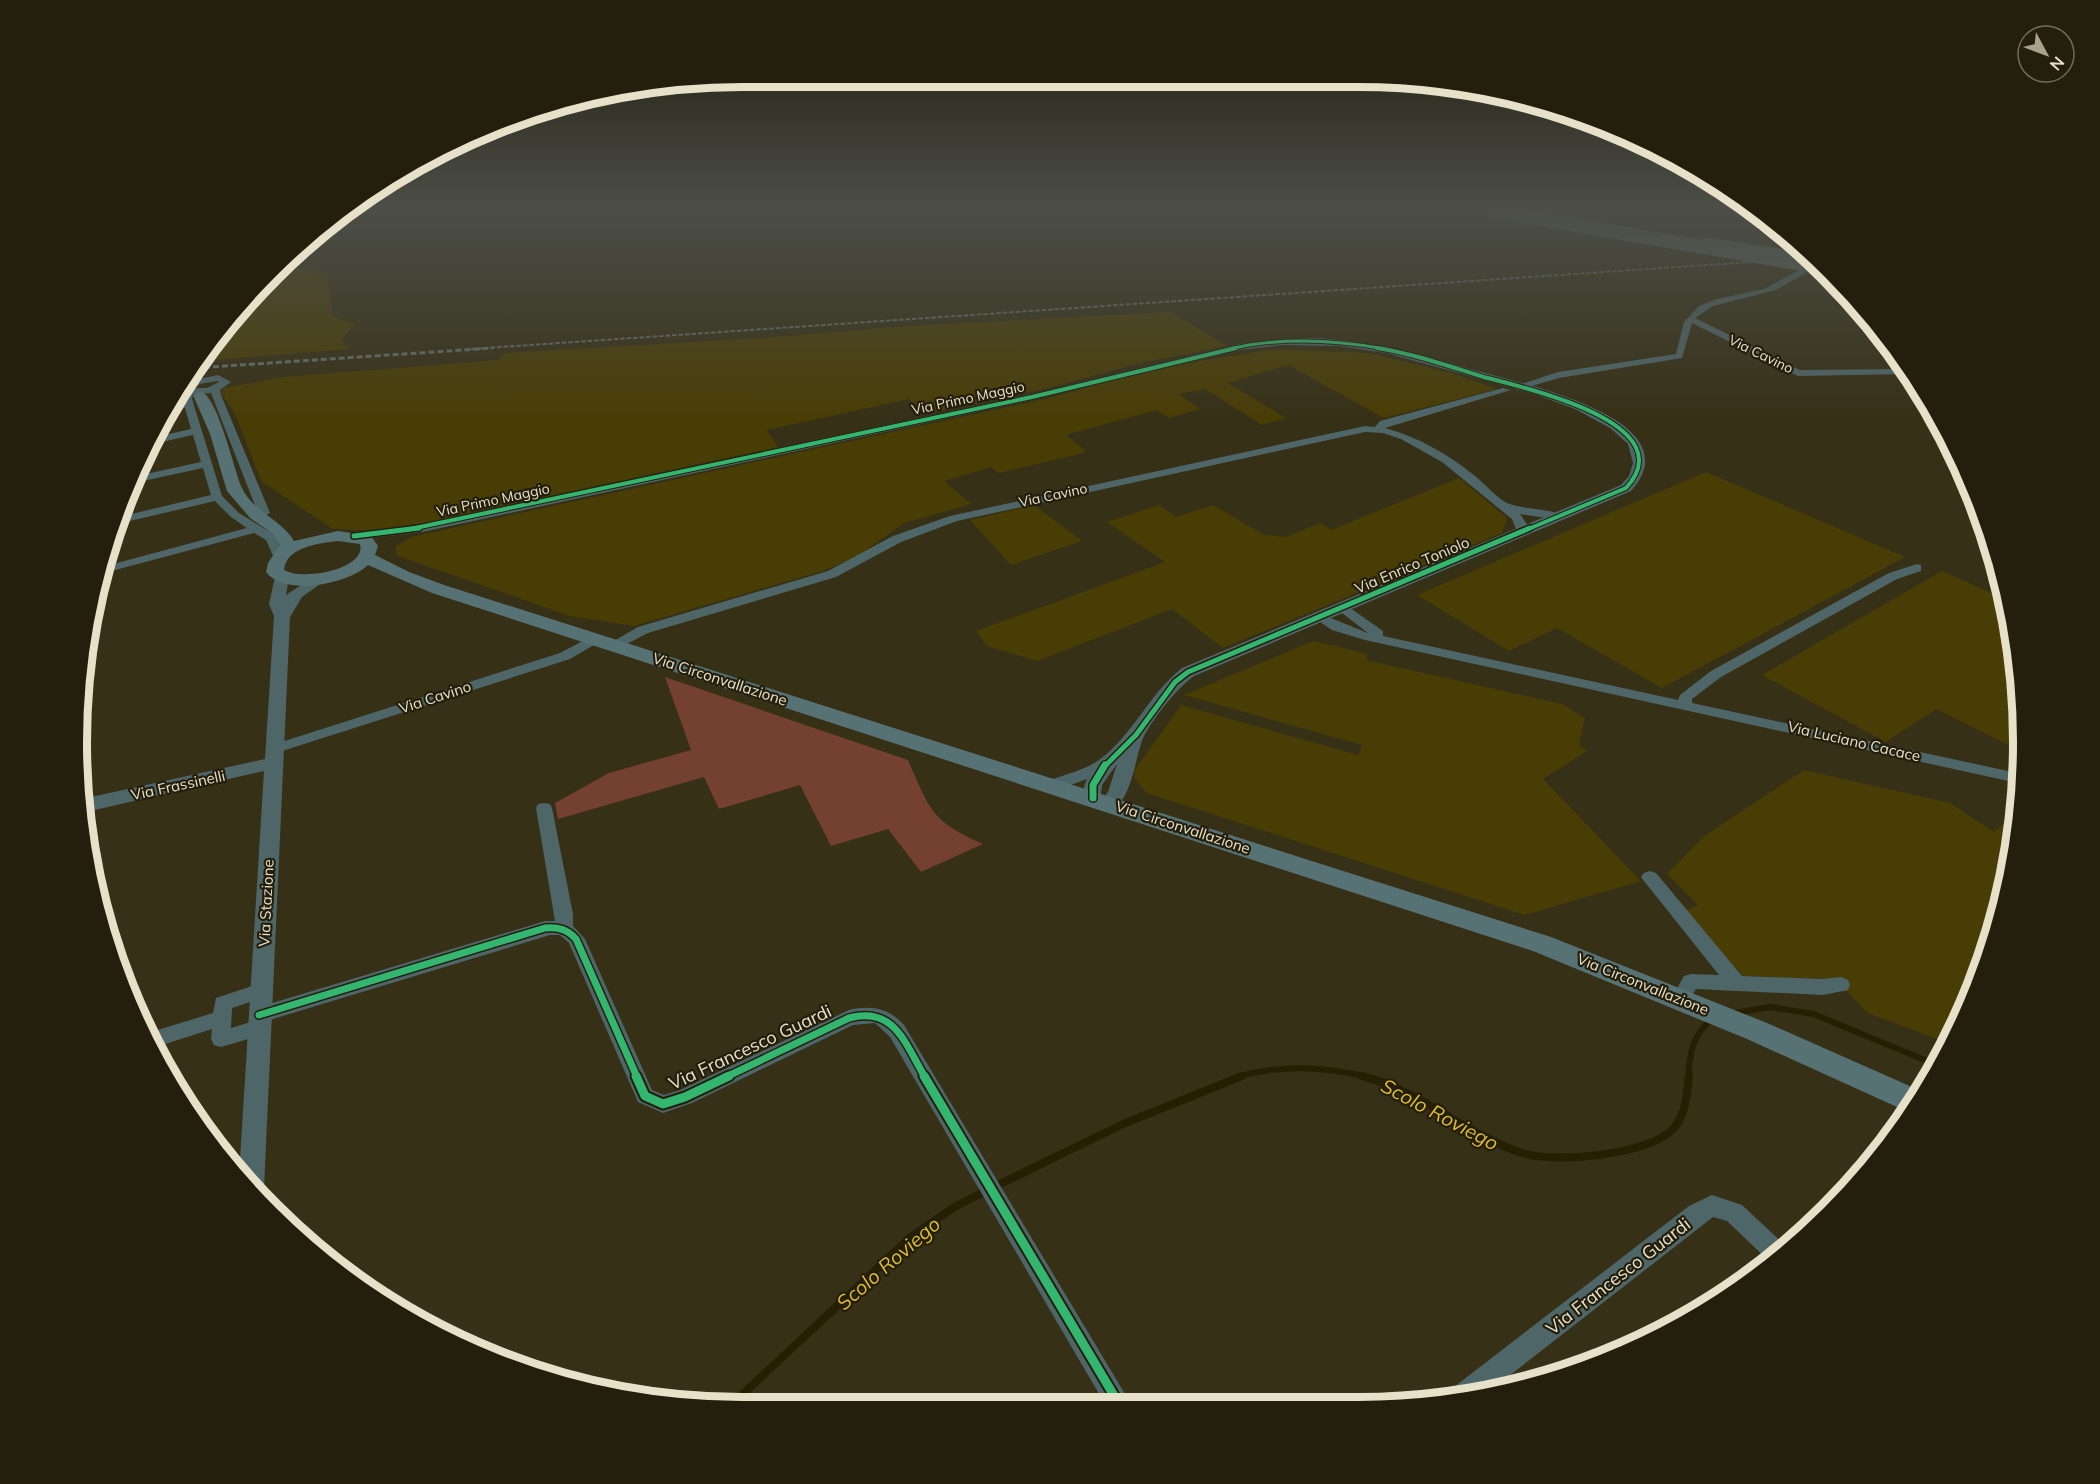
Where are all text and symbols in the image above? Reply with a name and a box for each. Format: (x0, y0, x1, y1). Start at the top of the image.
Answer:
north arrow (2016, 24, 2076, 84)
text: N (2046, 53, 2069, 75)
street label: Via Cavino (1726, 331, 1796, 377)
street label: Via Primo Maggio (910, 377, 1026, 419)
street label: Via Primo Maggio (435, 479, 551, 521)
street label: Via Cavino (1017, 479, 1089, 511)
street label: Via Enrico Toniolo (1352, 532, 1472, 598)
street label: Via Circonvallazione (650, 648, 790, 710)
street label: Via Cavino (396, 676, 474, 718)
street label: Via Luciano Cacace (1786, 716, 1922, 766)
street label: Via Frassinelli (129, 766, 227, 804)
street label: Via Circonvallazione (1113, 796, 1253, 858)
street label: Via Stazione (254, 859, 278, 947)
street label: Via Circonvallazione (1574, 949, 1712, 1019)
street label: Via Francesco Guardi (665, 999, 835, 1095)
water label: Scolo Roviego (1377, 1073, 1503, 1155)
water label: Scolo Roviego (831, 1211, 945, 1315)
street label: Via Francesco Guardi (1541, 1212, 1695, 1340)

